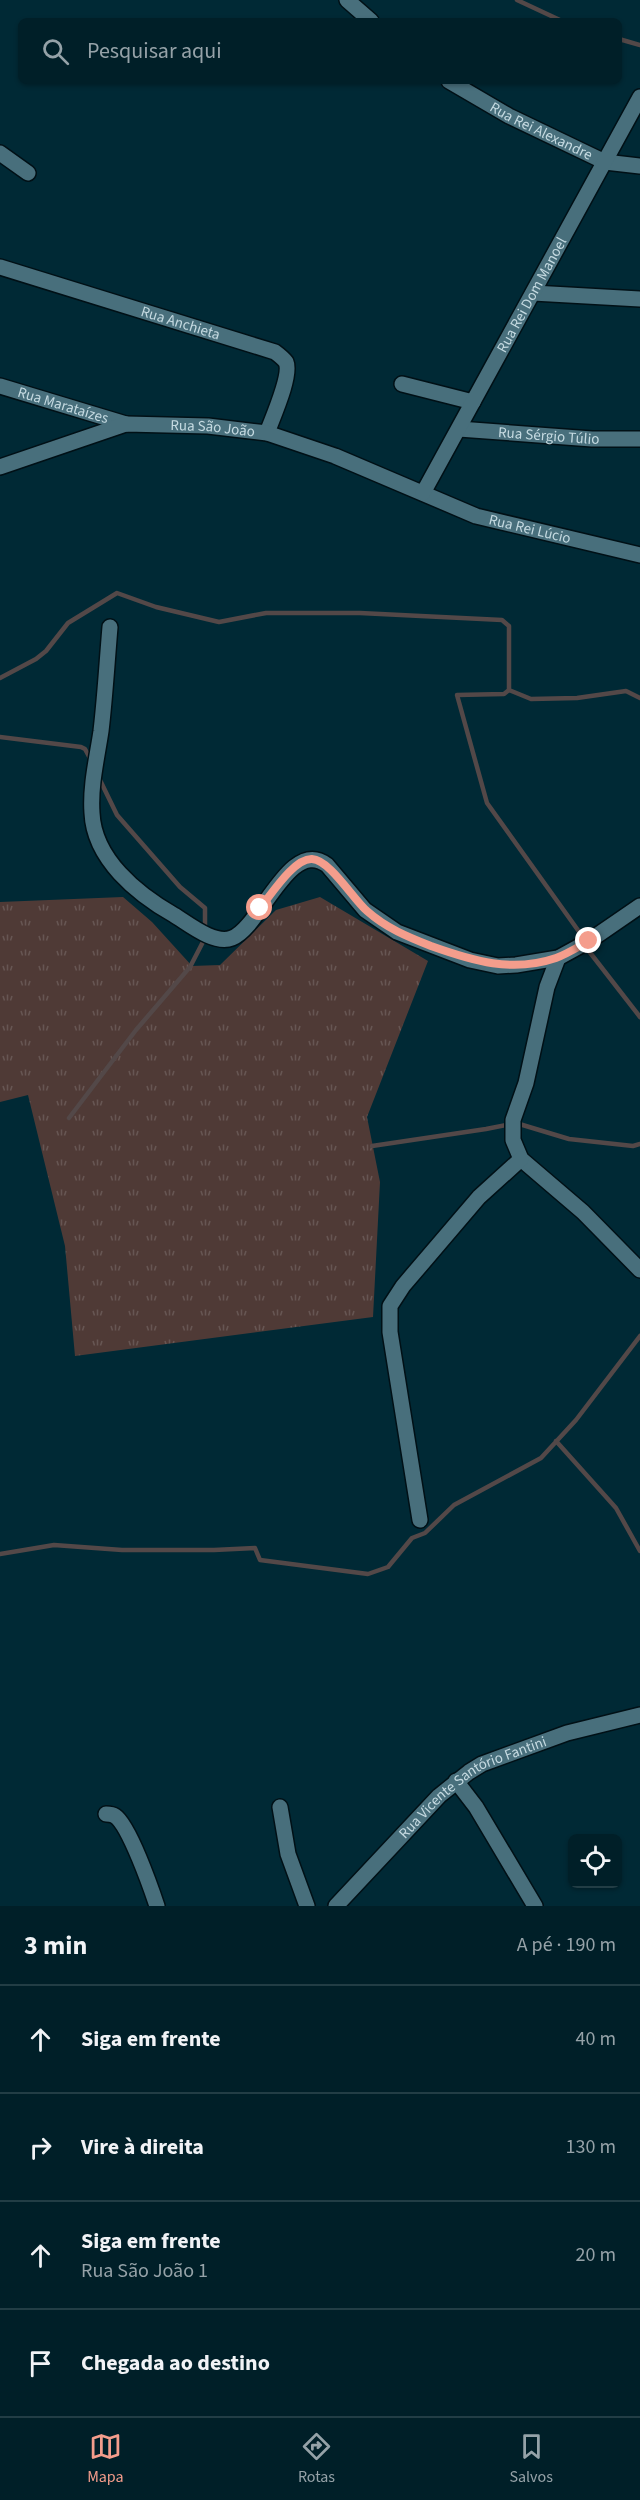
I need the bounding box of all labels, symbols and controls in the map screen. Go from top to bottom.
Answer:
search box [18,18,622,84]
icon: search [39,35,72,68]
text: Pesquisar aqui [87,35,222,67]
street label: Rua Rei Alexandre [486,97,596,166]
street label: Rua Rei Dom Manoel [492,233,572,357]
street label: Rua Anchieta [138,301,223,345]
street label: Rua Marataízes [15,382,111,429]
street label: Rua São João [170,415,256,442]
street label: Rua Sérgio Túlio [497,422,599,450]
street label: Rua Rei Lúcio [487,509,573,549]
route start [246,894,272,920]
route end [575,927,601,953]
street label: Rua Vicente Santório Fantini [394,1731,550,1844]
map controls [568,1834,622,1888]
button: locate [568,1834,622,1888]
text: 3 min [24,1927,87,1964]
text: A pé · 190 m [517,1931,616,1959]
icon: ahead [24,2023,57,2056]
text: Siga em frente [81,2023,221,2055]
text: 40 m [576,2025,616,2053]
icon: right [24,2131,57,2164]
text: Vire à direita [81,2131,204,2163]
text: 130 m [566,2133,616,2161]
text: Siga em frente [81,2225,221,2257]
icon: ahead [24,2239,57,2272]
text: 20 m [576,2241,616,2269]
text: Rua São João 1 [81,2257,208,2285]
icon: arrive [24,2347,57,2380]
text: Chegada ao destino [81,2347,270,2379]
tab: Mapa [87,2430,124,2488]
tab: Rotas [298,2430,335,2488]
tab: Salvos [509,2430,553,2488]

